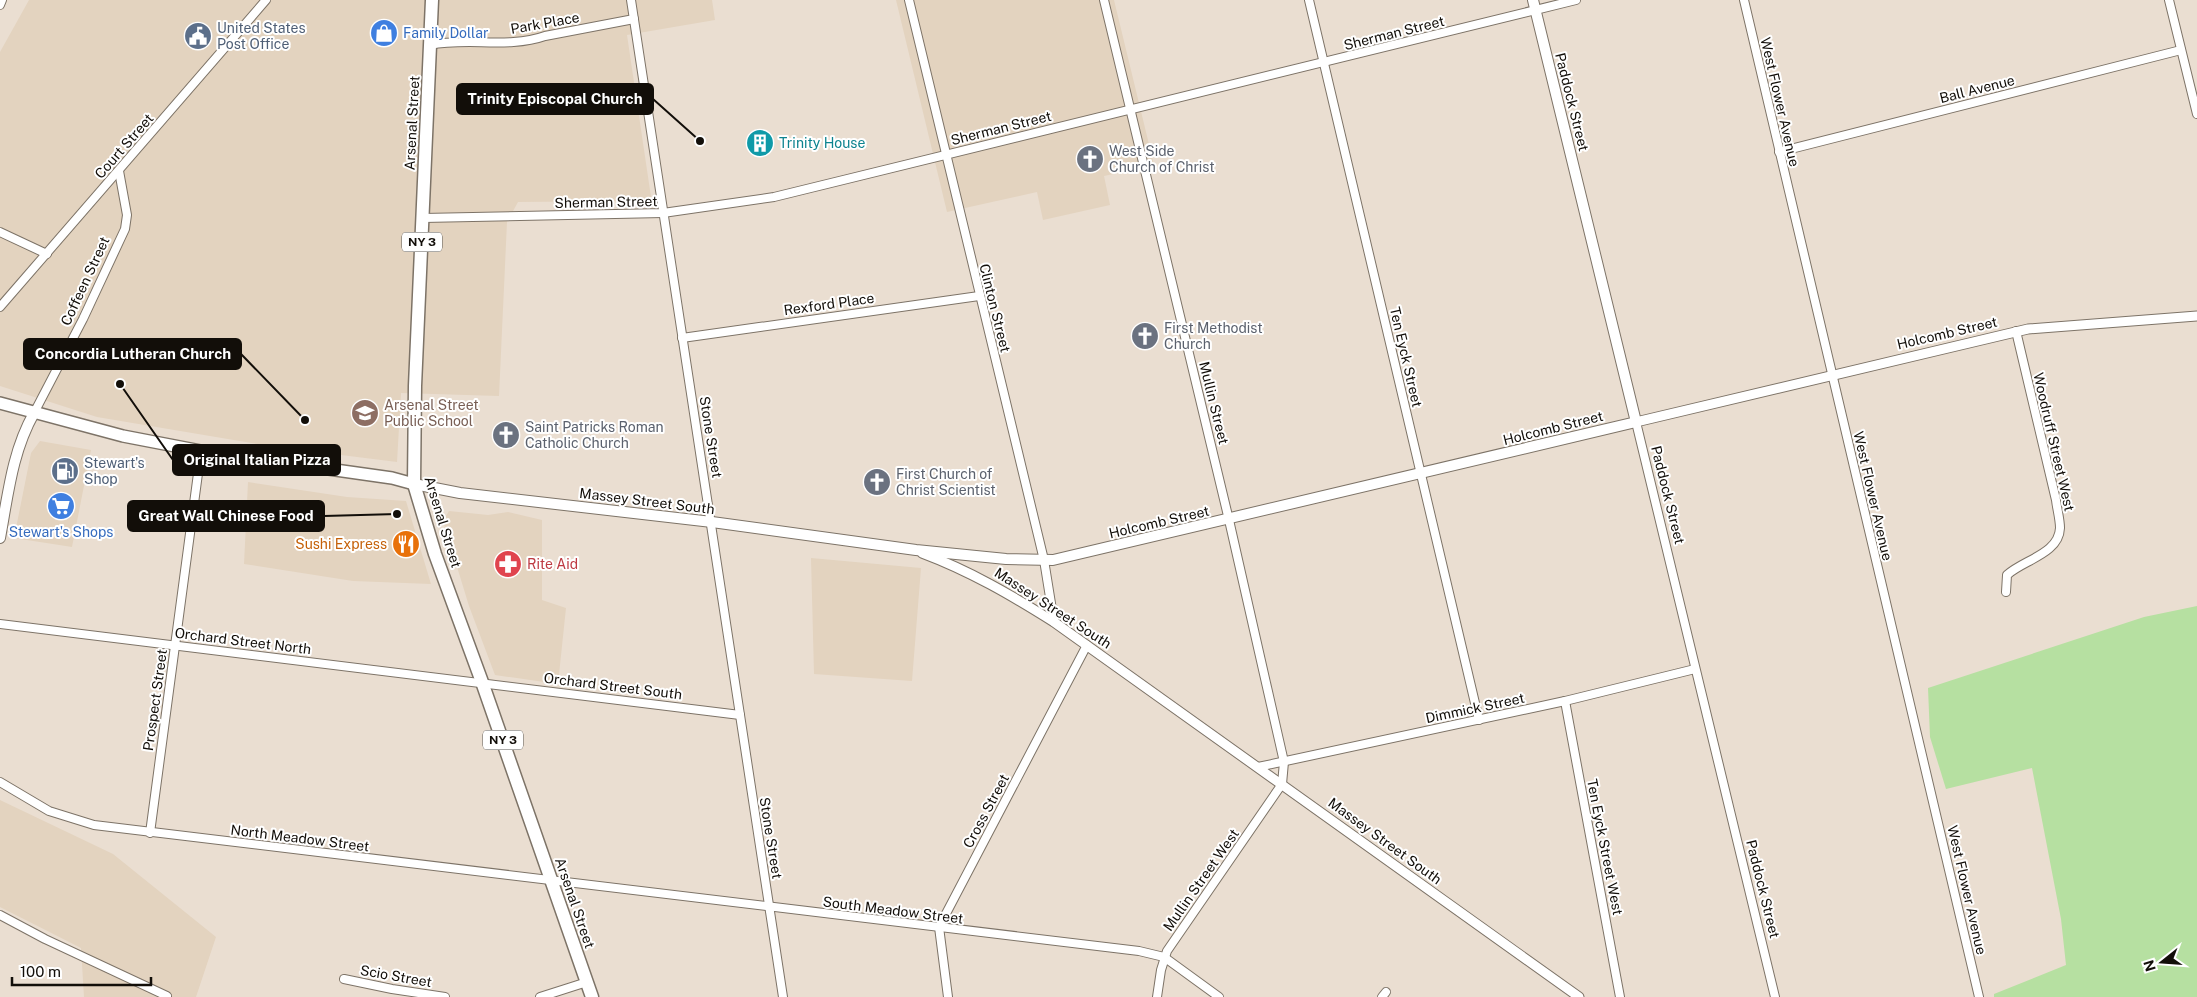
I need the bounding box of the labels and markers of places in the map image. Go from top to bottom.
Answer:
shop icon: Family Dollar [369,18,399,48]
place label: United States Post Office [217,20,305,52]
public building icon: United States Post Office [183,21,213,51]
place label: Family Dollar [403,25,488,41]
callout: Trinity Episcopal Church [457,84,653,114]
building icon: Trinity House [745,128,775,158]
place label: Trinity House [779,135,865,151]
place label: West Side Church of Christ [1109,143,1215,175]
church icon: West Side Church of Christ [1075,144,1105,174]
place label: First Methodist Church [1164,320,1263,352]
church icon: First Methodist Church [1130,321,1160,351]
callout: Concordia Lutheran Church [24,339,241,369]
place label: Arsenal Street Public School [384,397,479,429]
school or university icon: Arsenal Street Public School [350,398,380,428]
place label: Saint Patricks Roman Catholic Church [525,419,664,451]
church icon: Saint Patricks Roman Catholic Church [491,420,521,450]
callout: Original Italian Pizza [173,445,340,475]
place label: Stewart's Shop [84,455,145,487]
fuel station icon: Stewart's Shop [50,456,80,486]
place label: First Church of Christ Scientist [896,466,996,498]
church icon: First Church of Christ Scientist [862,467,892,497]
supermarket icon: Stewart's Shops [46,491,76,521]
callout: Great Wall Chinese Food [128,501,324,531]
place label: Stewart's Shops [9,524,113,540]
restaurant icon: Sushi Express [391,529,421,559]
place label: Sushi Express [295,536,387,552]
pharmacy icon: Rite Aid [493,549,523,579]
place label: Rite Aid [527,556,578,572]

